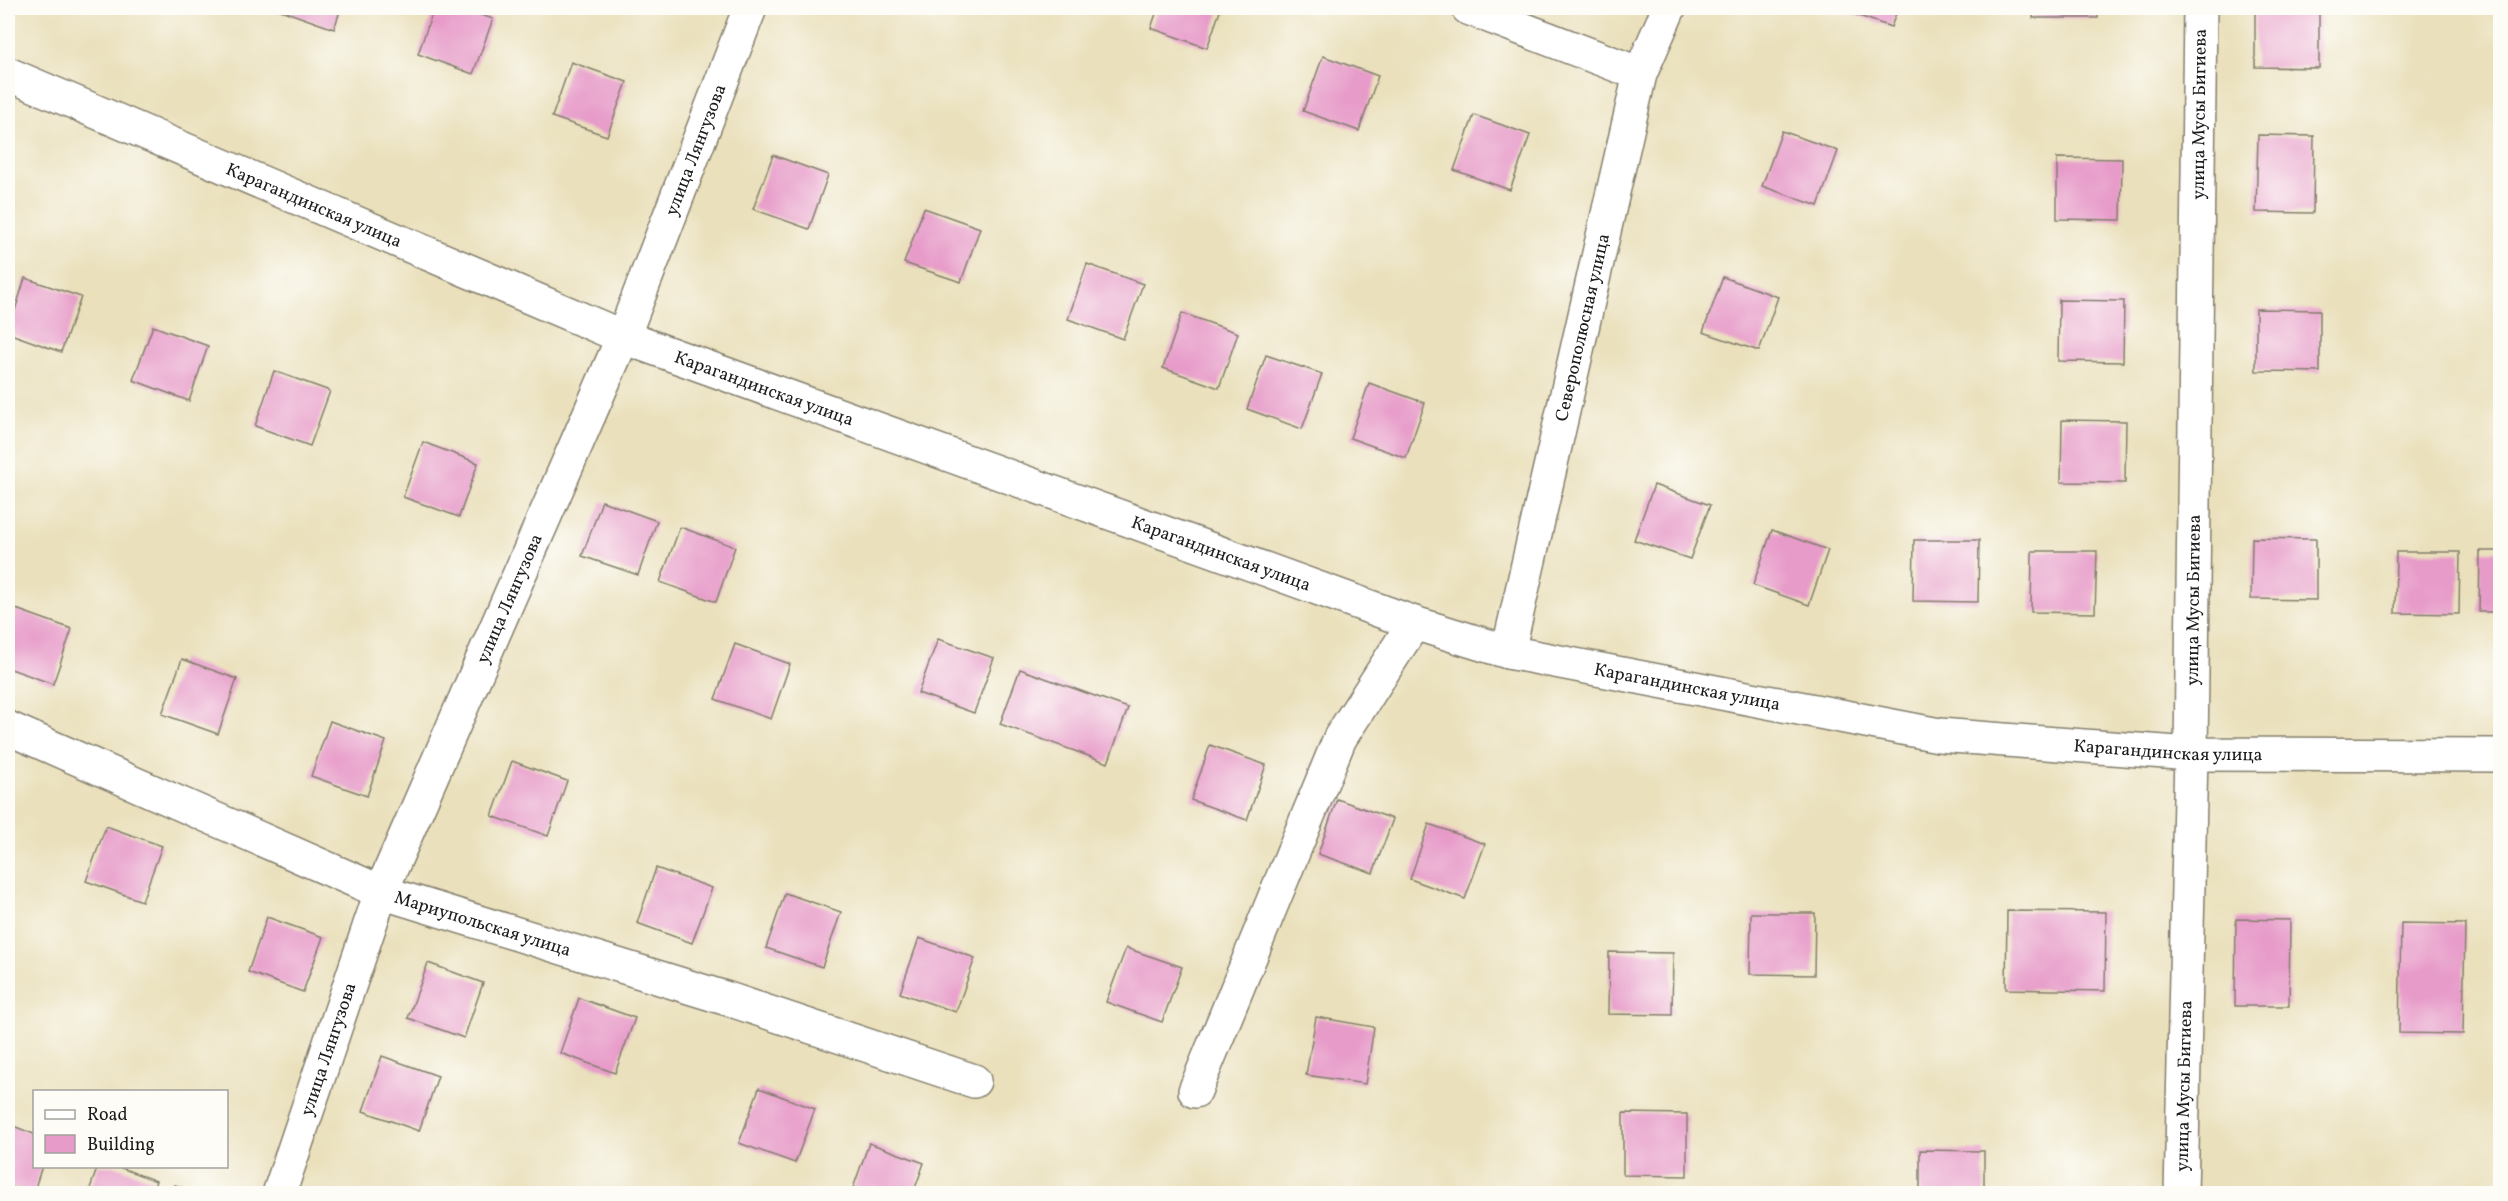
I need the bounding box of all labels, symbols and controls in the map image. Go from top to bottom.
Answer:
street label: улица Мусы Бигиева [2187,28,2214,200]
street label: улица Лянгузова [660,81,733,220]
street label: Карагандинская улица [222,158,405,255]
street label: Северополюсная улица [1550,231,1617,424]
street label: Карагандинская улица [670,346,857,433]
street label: Карагандинская улица [1128,511,1314,599]
street label: улица Мусы Бигиева [2181,514,2208,686]
street label: улица Лянгузова [471,530,550,668]
street label: Карагандинская улица [1592,658,1782,718]
street label: Карагандинская улица [2073,734,2263,768]
street label: Мариупольская улица [391,886,574,964]
street label: улица Лянгузова [295,979,364,1120]
street label: улица Мусы Бигиева [2171,1000,2199,1172]
legend [33,1090,228,1168]
text: Road [87,1103,128,1128]
text: Building [87,1133,155,1158]

